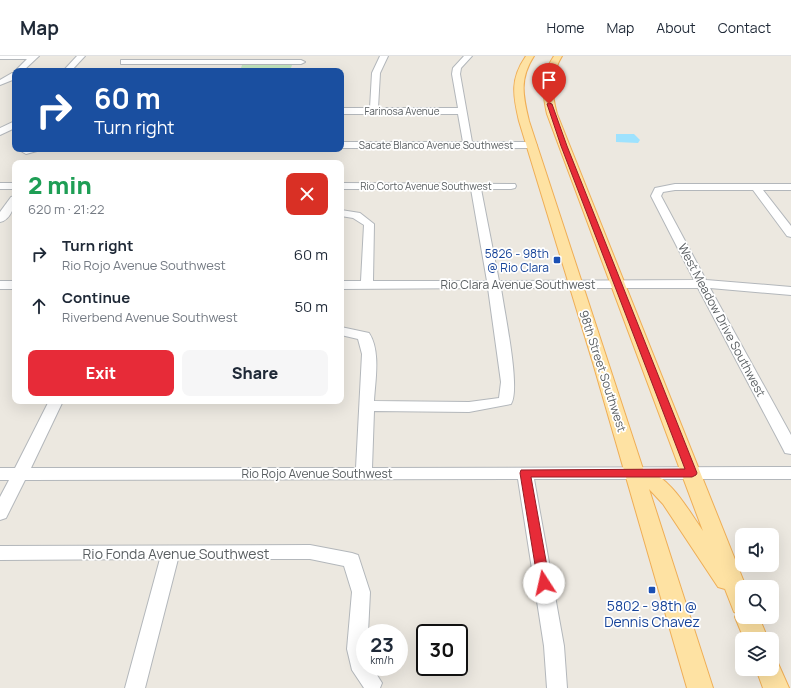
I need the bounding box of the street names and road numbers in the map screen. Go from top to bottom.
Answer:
street label: Farinosa Avenue [364,104,440,118]
street label: Sacate Blanco Avenue Southwest [359,138,513,152]
street label: Rio Corto Avenue Southwest [360,179,492,193]
street label: West Meadow Drive Southwest [674,240,770,400]
street label: Rio Clara Avenue Southwest [440,276,596,293]
street label: 98th Street Southwest [575,308,631,434]
street label: Rio Rojo Avenue Southwest [241,465,393,482]
street label: Rio Fonda Avenue Southwest [83,544,270,563]

